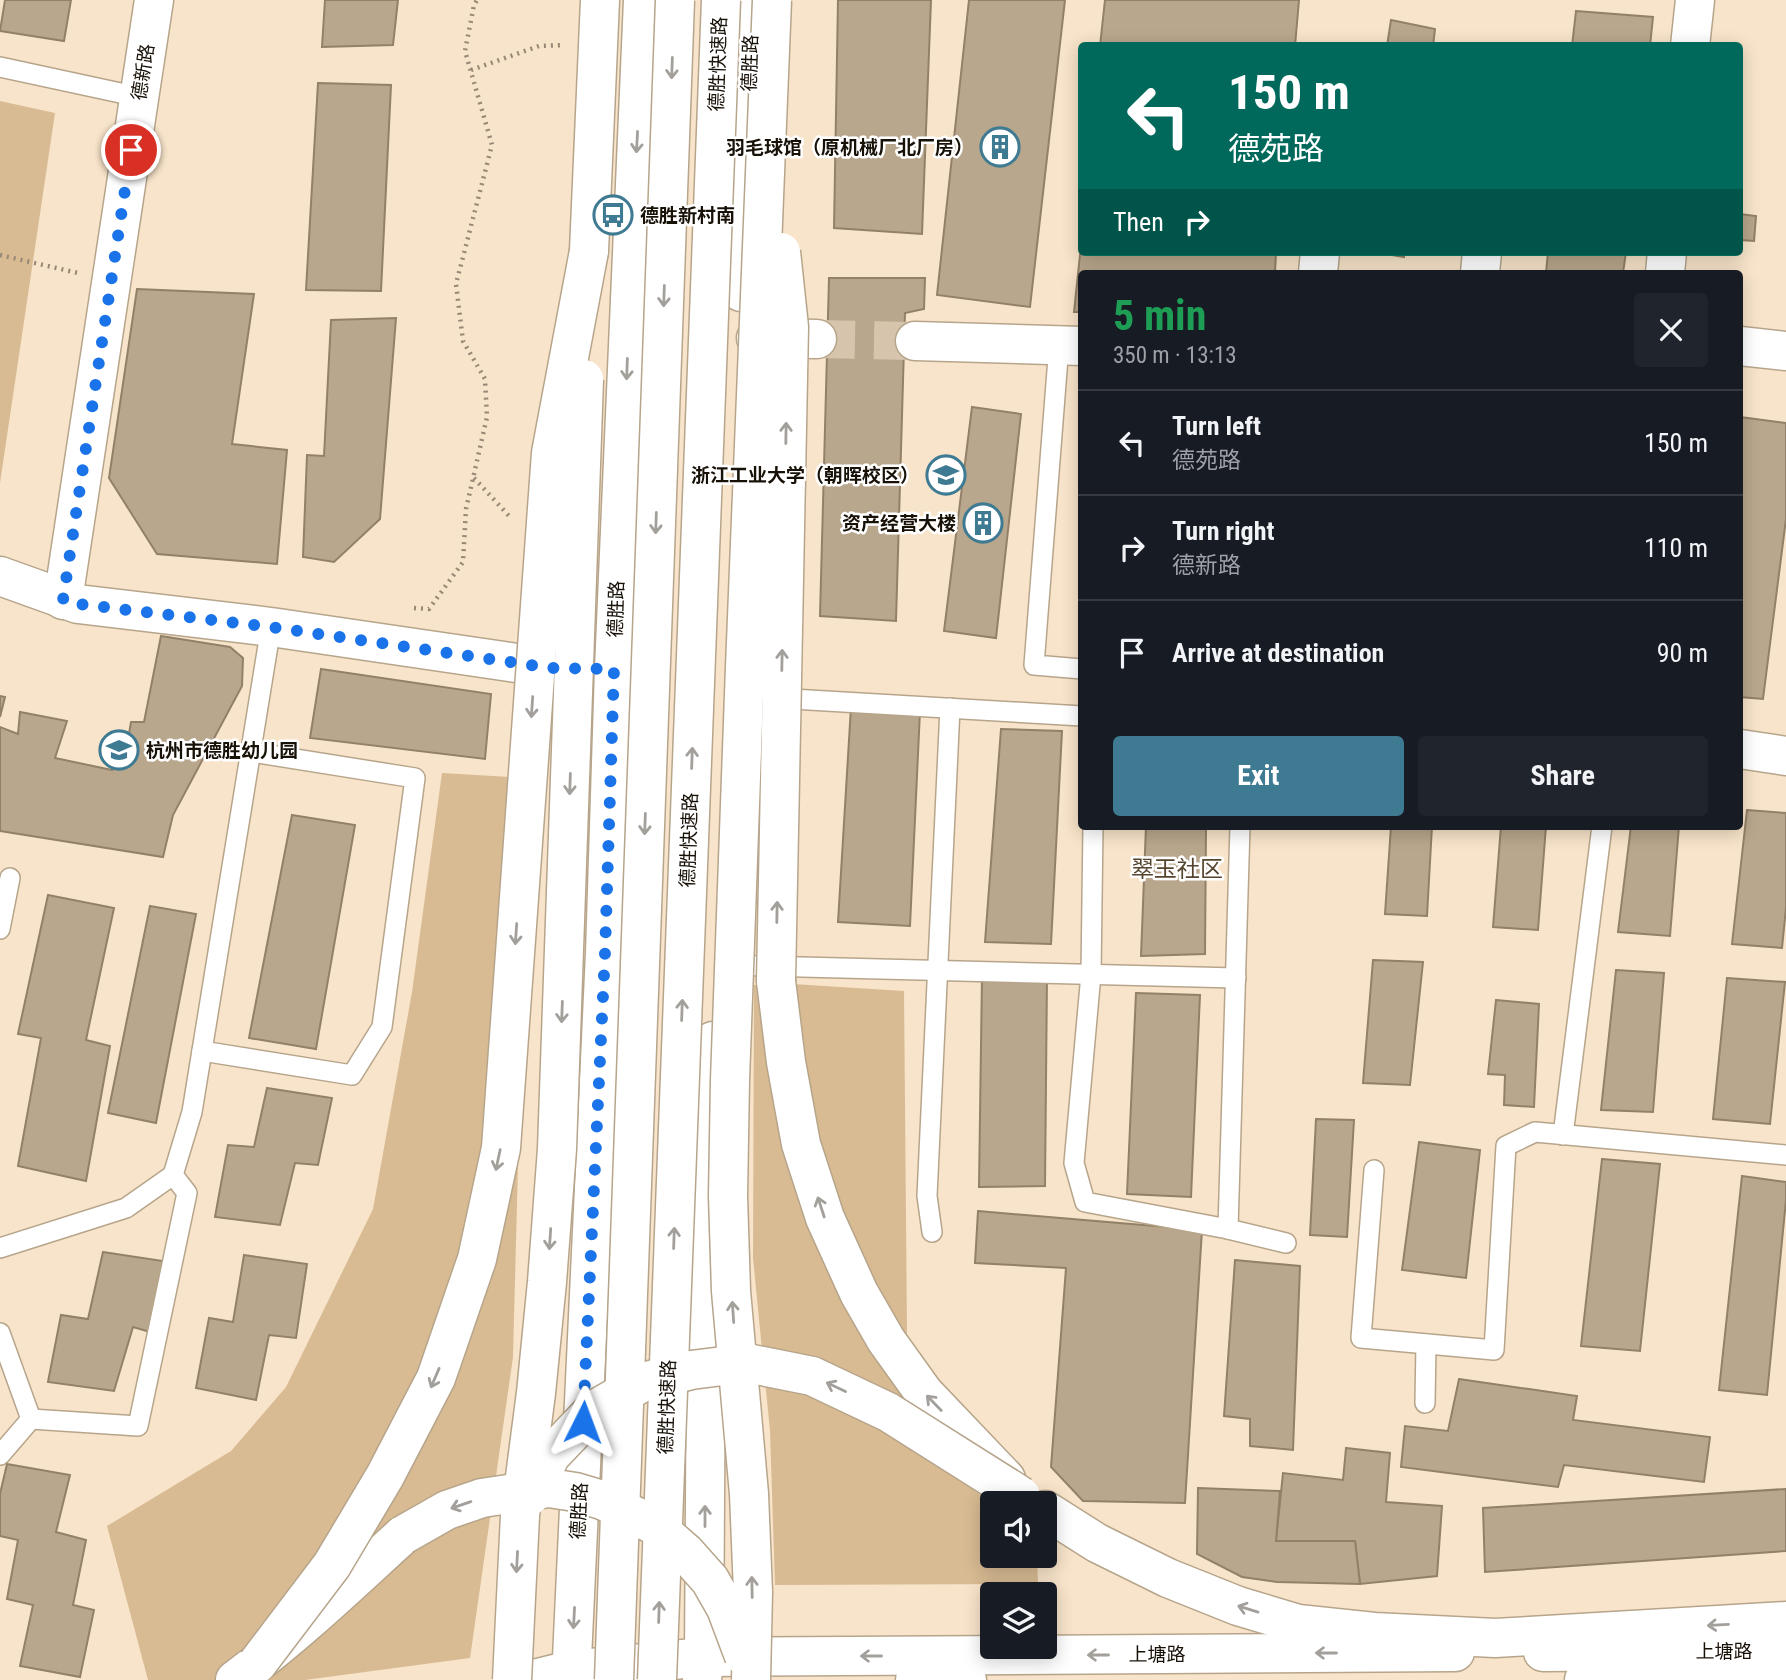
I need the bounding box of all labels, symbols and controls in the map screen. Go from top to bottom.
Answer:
street label: 德胜快速路 [705,16,731,112]
street label: 德胜路 [738,34,762,92]
street label: 德新路 [127,42,159,102]
one-way arrow [666,56,679,79]
text: 150 m [1228,64,1350,121]
icon: left [1113,70,1204,161]
pin [101,120,161,180]
building icon: 羽毛球馆（原机械厂北厂房） [979,126,1021,168]
one-way arrow [630,130,643,153]
text: 德苑路 [1228,130,1324,168]
icon: arrive [112,131,150,169]
place label: 羽毛球馆（原机械厂北厂房） [726,136,973,159]
bus stop icon: 德胜新村南 [592,194,634,236]
icon: right [1178,203,1216,241]
place label: 德胜新村南 [640,204,735,227]
text: Then [1113,207,1164,237]
one-way arrow [658,284,671,307]
text: 5 min [1113,291,1206,340]
button: close [1634,293,1708,367]
text: 350 m · 13:13 [1113,342,1237,369]
one-way arrow [620,357,633,380]
text: Turn left [1172,411,1261,441]
one-way arrow [780,422,793,445]
icon: left [1113,424,1151,462]
text: 150 m [1644,428,1708,458]
text: 德苑路 [1172,447,1241,474]
school or university icon: 浙江工业大学（朝晖校区） [925,454,967,496]
place label: 浙江工业大学（朝晖校区） [691,464,919,487]
building icon: 资产经营大楼 [962,502,1004,544]
one-way arrow [650,511,663,534]
place label: 资产经营大楼 [842,512,956,535]
text: Turn right [1172,516,1274,546]
icon: right [1113,529,1151,567]
text: 110 m [1644,533,1708,563]
text: 德新路 [1172,552,1241,579]
street label: 德胜路 [604,580,628,638]
icon: arrive [1113,634,1151,672]
text: Arrive at destination [1172,638,1384,668]
text: 90 m [1657,638,1708,668]
one-way arrow [775,649,789,672]
one-way arrow [526,695,539,718]
school or university icon: 杭州市德胜幼儿园 [98,729,140,771]
button: Exit [1113,736,1404,816]
button: Share [1418,736,1708,816]
place label: 杭州市德胜幼儿园 [146,739,298,762]
one-way arrow [685,747,698,770]
one-way arrow [563,772,576,795]
street label: 德胜快速路 [676,792,702,888]
one-way arrow [639,812,652,835]
district label: 翠玉社区 [1131,856,1223,883]
one-way arrow [770,901,784,924]
one-way arrow [509,922,522,945]
one-way arrow [676,999,689,1022]
one-way arrow [555,1000,568,1023]
one-way arrow [491,1148,505,1171]
one-way arrow [814,1196,827,1218]
one-way arrow [667,1226,680,1249]
one-way arrow [544,1227,557,1250]
one-way arrow [726,1301,739,1323]
street label: 德胜快速路 [654,1359,680,1455]
one-way arrow [428,1367,441,1389]
one-way arrow [826,1380,847,1394]
position arrow [546,1385,620,1459]
one-way arrow [925,1395,942,1412]
street label: 德胜路 [566,1482,592,1540]
map controls [980,1491,1057,1659]
button: sound [980,1491,1057,1568]
one-way arrow [451,1500,473,1512]
one-way arrow [698,1504,712,1527]
one-way arrow [511,1551,524,1574]
one-way arrow [746,1576,759,1599]
button: layers [980,1582,1057,1659]
one-way arrow [653,1601,666,1624]
one-way arrow [1238,1602,1260,1615]
one-way arrow [567,1607,580,1630]
one-way arrow [1707,1619,1730,1632]
street label: 上塘路 [1695,1640,1753,1663]
street label: 上塘路 [1128,1643,1186,1666]
one-way arrow [1315,1646,1338,1660]
one-way arrow [1087,1648,1110,1662]
one-way arrow [860,1649,883,1663]

